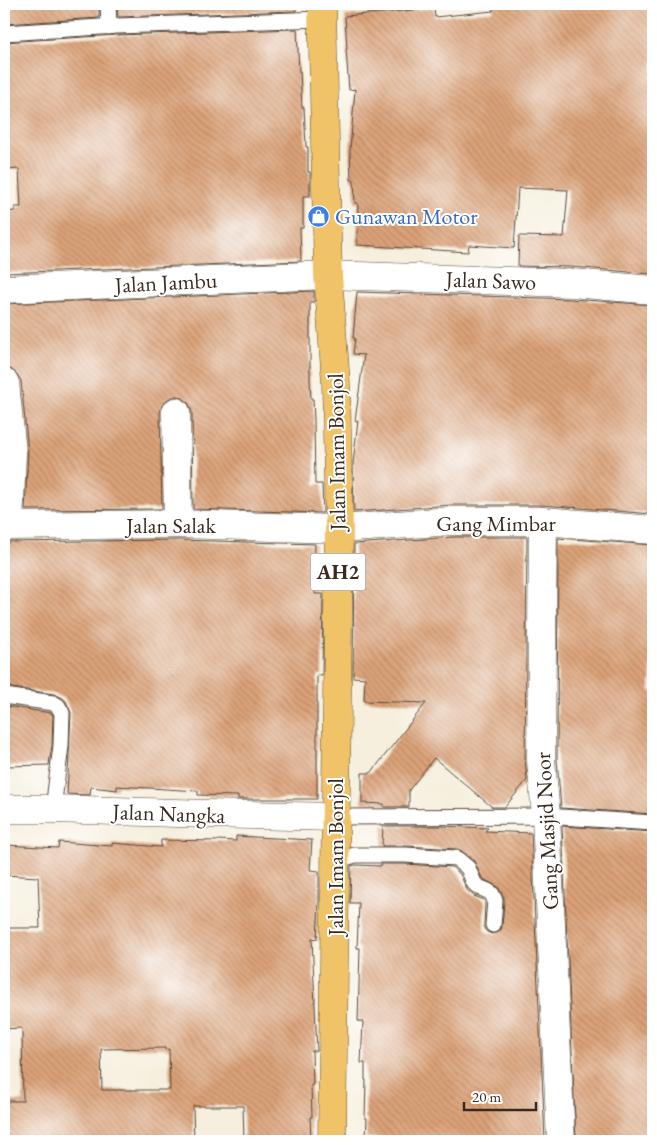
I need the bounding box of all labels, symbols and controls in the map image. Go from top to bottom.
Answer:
place label: Gunawan Motor [335,202,478,231]
shop icon: Gunawan Motor [307,204,331,228]
street label: Jalan Sawo [443,264,537,297]
street label: Jalan Jambu [112,265,218,300]
street label: Jalan Imam Bonjol [321,373,352,533]
street label: Gang Mimbar [436,509,557,538]
street label: Jalan Salak [124,511,217,540]
road number: AH2 [310,554,366,590]
street label: Gang Masjid Noor [528,751,565,911]
street label: Jalan Imam Bonjol [321,778,350,938]
street label: Jalan Nangka [110,797,226,830]
scale bar [464,1080,537,1112]
text: 20 m [472,1087,501,1106]

